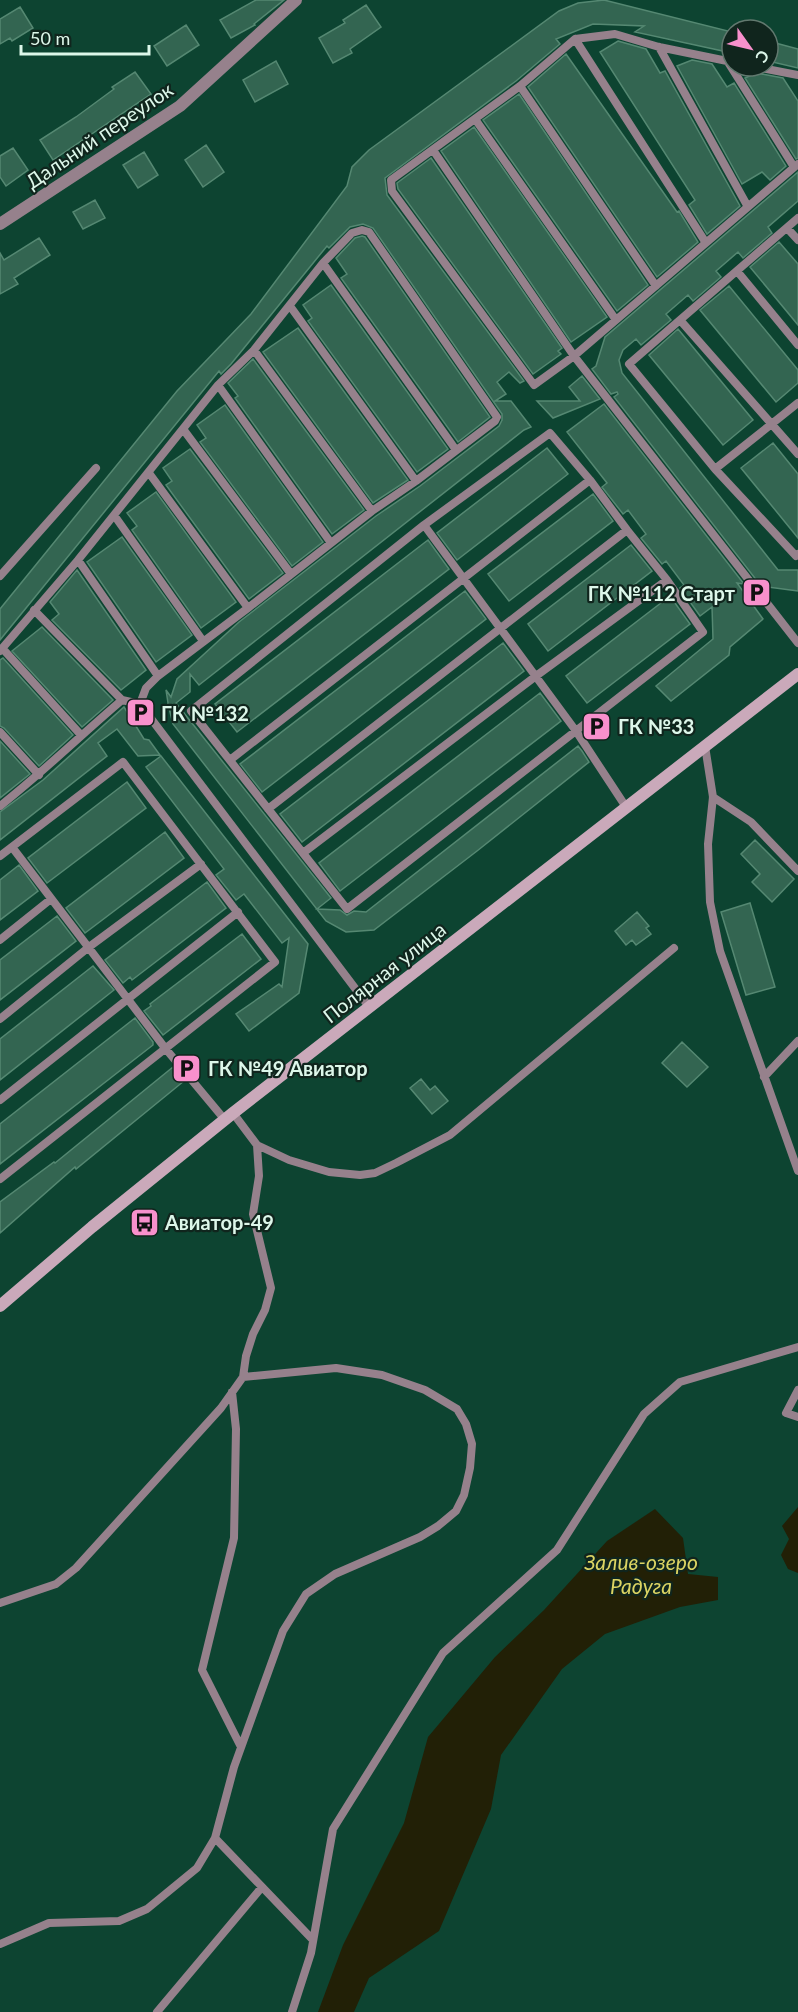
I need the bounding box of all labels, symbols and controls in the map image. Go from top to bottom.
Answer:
scale bar [21,18,148,56]
north arrow [720,18,780,78]
text: 50 m [30,27,70,49]
text: С [752,47,774,67]
street label: Дальний переулок [21,77,178,193]
parking icon: ГК №112 Старт [740,577,772,609]
place label: ГК №112 Старт [588,581,736,605]
parking icon: ГК №132 [124,697,156,729]
place label: ГК №132 [161,701,249,725]
parking icon: ГК №33 [581,710,613,742]
place label: ГК №33 [618,714,694,738]
street label: Полярная улица [318,917,450,1027]
parking icon: ГК №49 Авиатор [171,1052,203,1084]
place label: ГК №49 Авиатор [208,1056,368,1080]
bus stop icon: Авиатор-49 [128,1206,160,1238]
place label: Авиатор-49 [164,1210,274,1234]
water label: Залив-озеро Радуга [583,1549,698,1598]

